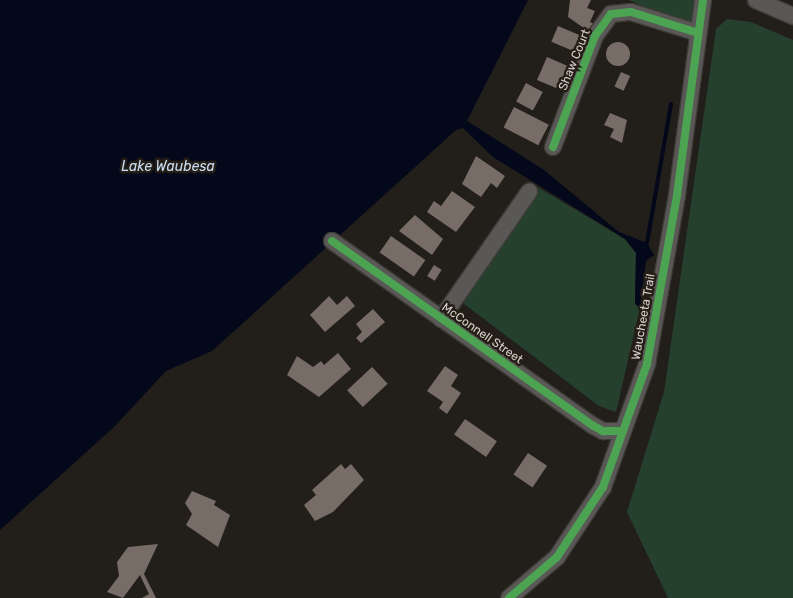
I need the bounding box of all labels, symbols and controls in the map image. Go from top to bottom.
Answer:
street label: Shaw Court [556,27,594,93]
water label: Lake Waubesa [121,159,215,175]
street label: Waucheeta Trail [629,273,659,361]
street label: McConnell Street [439,301,525,367]

